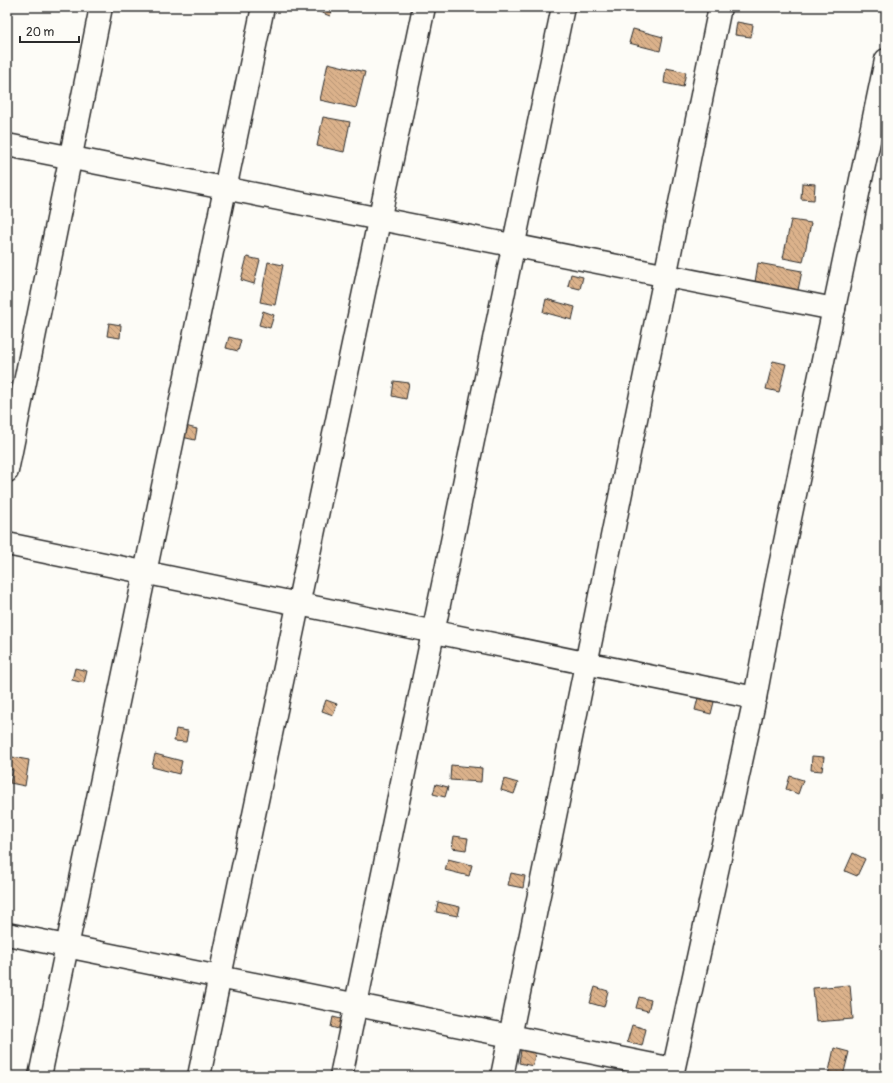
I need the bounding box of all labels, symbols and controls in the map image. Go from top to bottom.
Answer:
scale bar [20,18,79,44]
text: 20 m [26,25,55,40]

